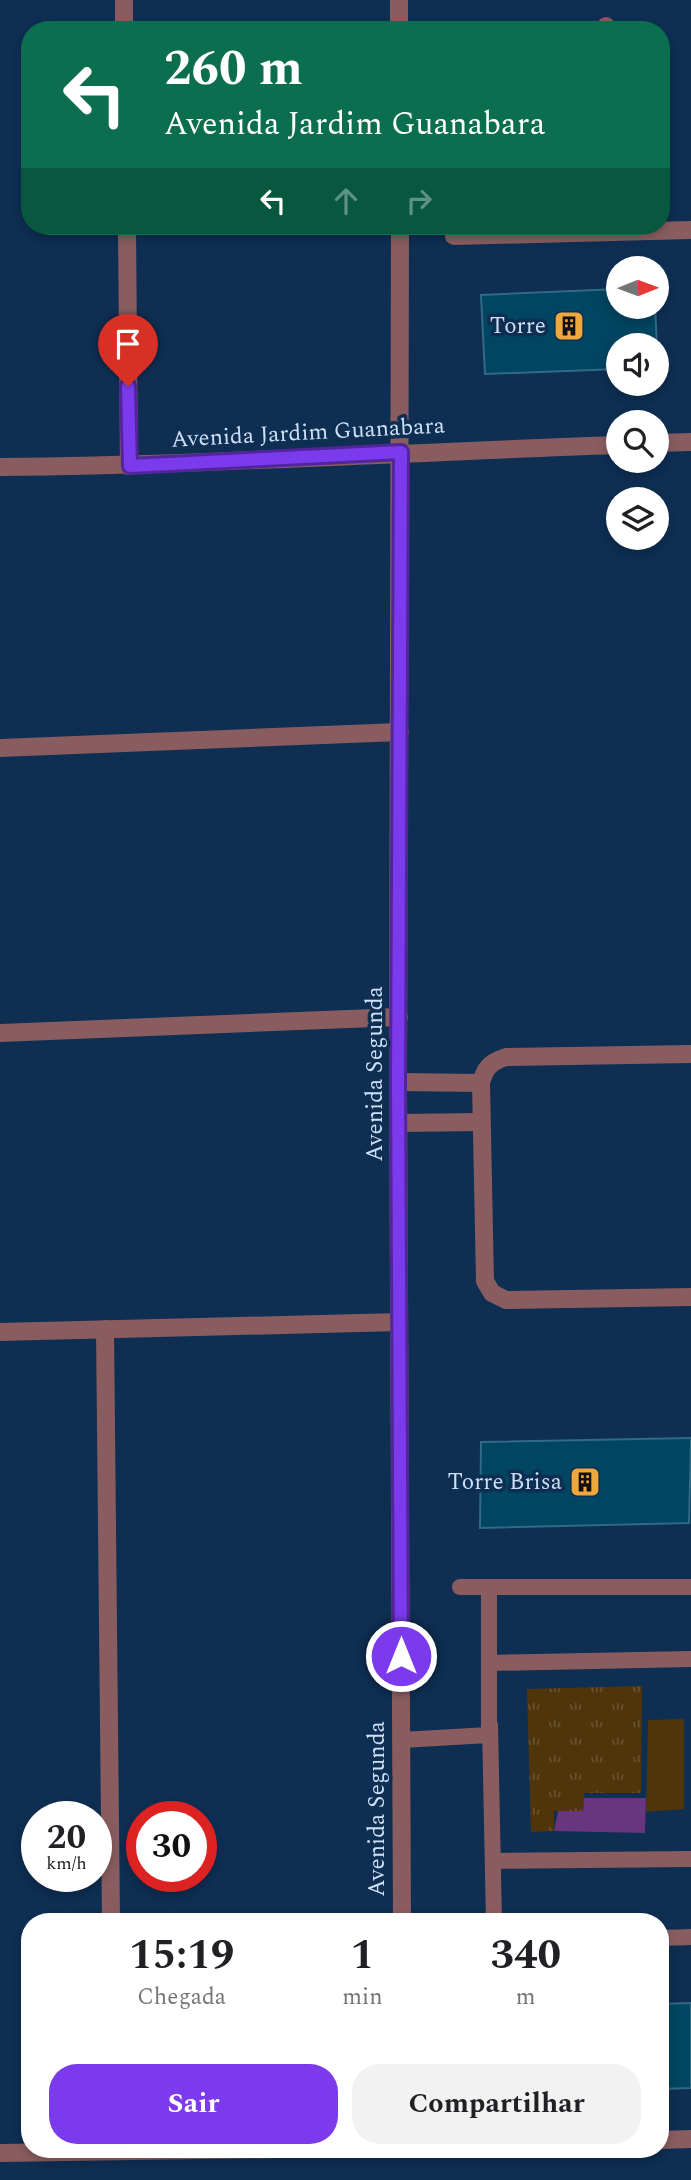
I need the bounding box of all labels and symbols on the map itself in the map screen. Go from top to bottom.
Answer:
north arrow [606,256,668,318]
place label: Torre [490,309,546,344]
building icon: Torre [552,309,586,343]
pin [98,314,158,386]
street label: Avenida Jardim Guanabara [170,408,446,458]
street label: Avenida Segunda [358,986,393,1162]
place label: Torre Brisa [447,1465,562,1500]
building icon: Torre Brisa [568,1465,602,1499]
position arrow [364,1619,438,1693]
street label: Avenida Segunda [360,1721,395,1897]
speed limit sign: 30 [126,1801,217,1892]

